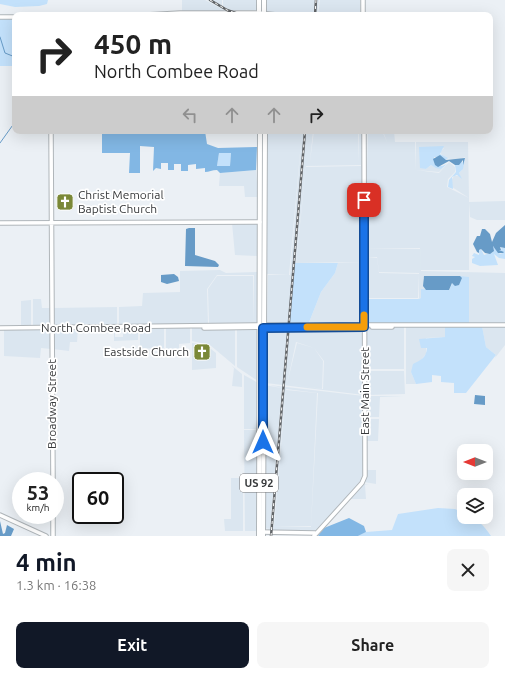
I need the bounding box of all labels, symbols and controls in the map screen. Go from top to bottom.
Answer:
icon: right [28,28,80,80]
text: 450 m [94,28,172,59]
text: North Combee Road [94,61,259,81]
icon: left [179,104,201,126]
icon: ahead [221,104,243,126]
icon: ahead [263,104,285,126]
icon: right [305,104,327,126]
pin [347,183,381,217]
place label: Christ Memorial Baptist Church [78,188,164,215]
icon: arrive [353,189,375,211]
church icon: Christ Memorial Baptist Church [55,192,75,212]
street label: North Combee Road [41,321,151,334]
church icon: Eastside Church [192,342,212,362]
place label: Eastside Church [104,345,189,358]
street label: East Main Street [358,347,371,435]
street label: Broadway Street [45,359,58,449]
position arrow [242,421,284,463]
north arrow [457,444,493,480]
map controls [457,444,493,524]
speed limit sign: 60 [72,472,124,524]
road number: US 92 [240,474,278,492]
text: 53 [27,481,49,504]
button: layers [457,488,493,524]
text: km/h [26,502,50,513]
text: 4 min [16,549,77,576]
button: close [447,549,489,591]
text: 1.3 km · 16:38 [16,578,96,592]
button: Exit [16,622,249,668]
button: Share [257,622,489,668]

